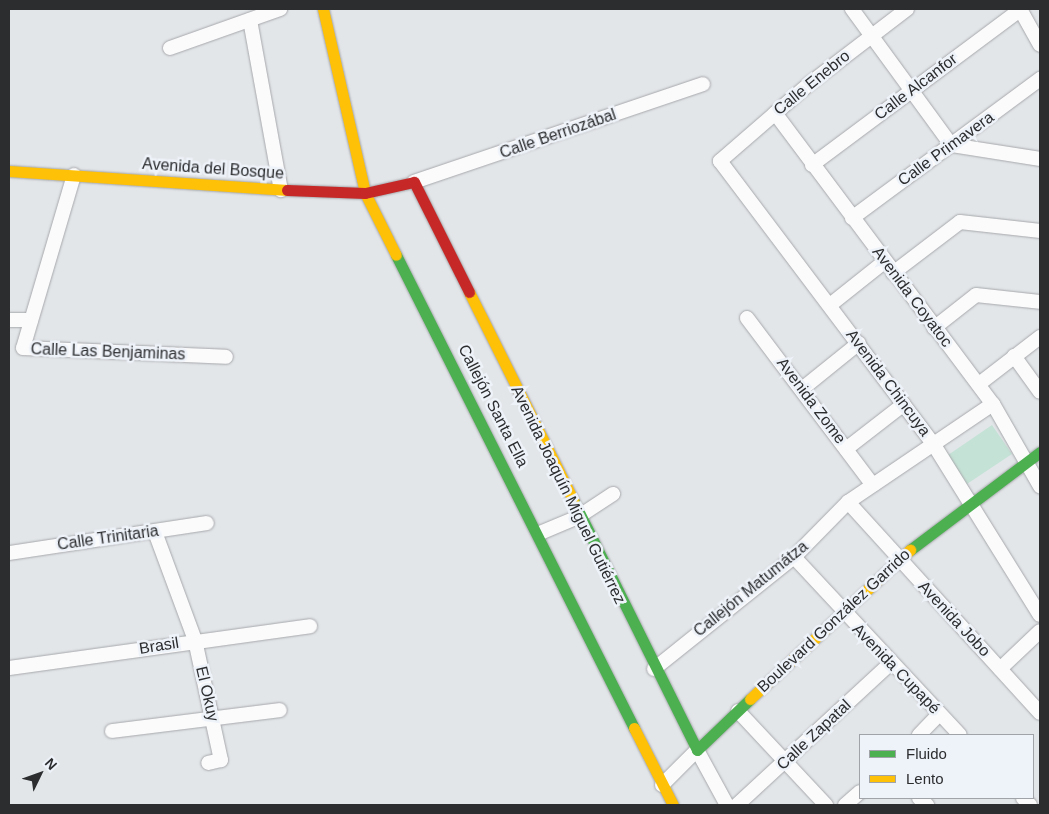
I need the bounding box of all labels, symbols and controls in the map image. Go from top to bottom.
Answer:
street label: Calle Enebro [770,46,854,120]
street label: Calle Alcanfor [870,49,962,125]
street label: Calle Berriozábal [497,105,619,163]
street label: Calle Primavera [894,108,998,190]
street label: Avenida del Bosque [141,154,285,184]
street label: Avenida Coyatoc [868,243,956,351]
street label: Avenida Chincuya [842,326,934,440]
street label: Calle Las Benjaminas [30,340,186,364]
street label: Callejón Santa Ella [454,341,532,471]
street label: Avenida Zome [772,354,850,448]
street label: Avenida Joaquín Miguel Gutiérrez [507,383,629,607]
street label: Calle Trinitaria [56,521,160,555]
street label: Callejón Matumátza [690,537,812,641]
street label: Boulevard González Garrido [754,545,914,697]
street label: Avenida Jobo [914,577,994,661]
street label: Avenida Cupapé [848,620,944,718]
street label: Brasil [138,633,180,659]
street label: El Okuy [191,665,223,723]
street label: Calle Zapatal [773,696,855,774]
legend [859,734,1034,799]
text: Fluido [906,745,947,762]
north arrow [15,749,65,799]
text: N [42,755,60,773]
text: Lento [906,770,944,787]

